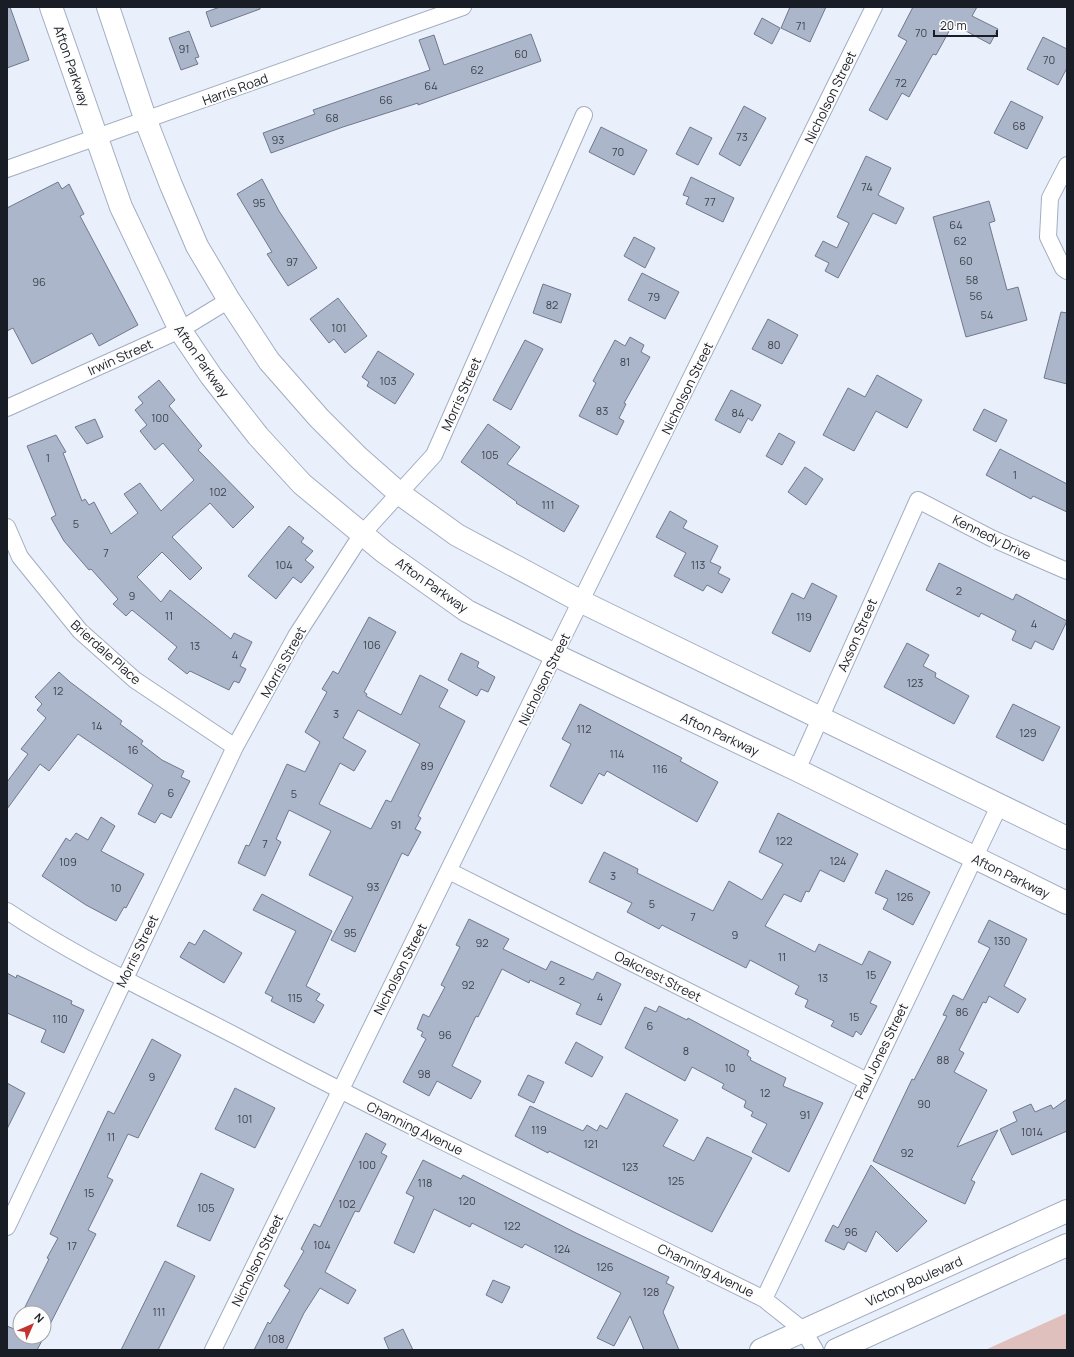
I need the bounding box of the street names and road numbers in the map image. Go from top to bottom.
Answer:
street label: Afton Parkway [50,23,94,109]
street label: Nicholson Street [800,48,860,146]
street label: Harris Road [200,69,270,109]
street label: Afton Parkway [170,321,234,401]
street label: Irwin Street [85,335,155,379]
street label: Nicholson Street [657,339,717,437]
street label: Morris Street [437,354,485,434]
street label: Kennedy Drive [950,510,1035,564]
street label: Afton Parkway [392,553,472,617]
street label: Axson Street [833,596,881,674]
street label: Brierdale Place [67,616,145,689]
street label: Morris Street [256,623,310,701]
street label: Nicholson Street [514,630,574,728]
street label: Afton Parkway [678,708,762,760]
street label: Afton Parkway [969,849,1053,903]
street label: Morris Street [112,912,162,990]
street label: Nicholson Street [369,920,431,1018]
street label: Oakcrest Street [612,946,704,1006]
street label: Paul Jones Street [850,1000,912,1102]
street label: Channing Avenue [364,1097,467,1159]
street label: Nicholson Street [227,1211,287,1309]
street label: Channing Avenue [655,1239,758,1301]
street label: Victory Boulevard [863,1252,965,1310]

